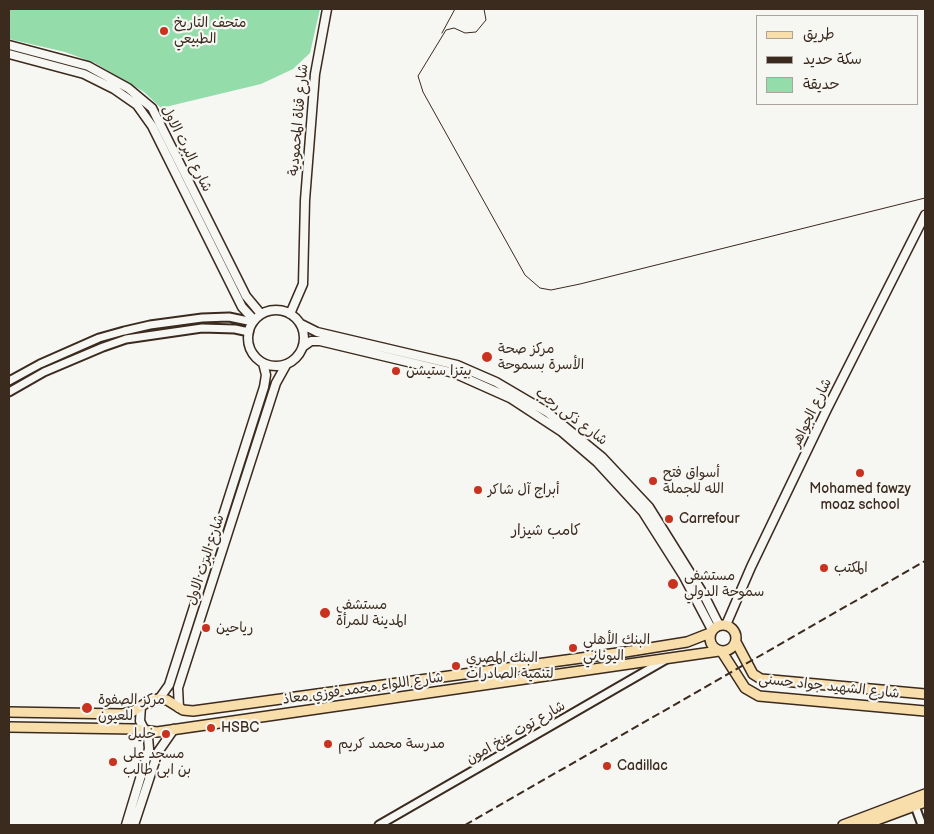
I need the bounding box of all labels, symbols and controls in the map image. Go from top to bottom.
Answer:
place label: متحف التاريخ الطبيعي [174,15,246,48]
legend [756,15,919,105]
marker: متحف التاريخ الطبيعي [158,25,170,37]
text: طريق [803,25,835,44]
text: سكة حديد [803,50,862,69]
street label: شارع قناة المحمودية [286,63,312,177]
text: حديقة [803,75,840,94]
street label: شارع البرت الاول [157,103,215,195]
place label: مركز صحة الأسرة بسموحة [498,341,584,374]
marker: مركز صحة الأسرة بسموحة [480,350,494,364]
place label: بيتزا ستيشن [406,363,472,379]
marker: بيتزا ستيشن [390,365,402,377]
street label: شارع الجواهر [788,376,836,450]
street label: شارع ذكى رجب [532,385,610,449]
place label: أسواق فتح الله للجملة [663,465,724,498]
marker: Mohamed fawzy moaz school [854,467,866,479]
marker: أسواق فتح الله للجملة [647,475,659,487]
place label: Mohamed fawzy moaz school [809,481,911,514]
place label: أبراج آل شاكر [488,482,560,498]
marker: أبراج آل شاكر [472,484,484,496]
place label: Carrefour [679,511,739,527]
street label: شارع البرت الاول [183,512,229,608]
marker: Carrefour [663,513,675,525]
district label: كامب شيزار [511,522,581,540]
place label: المكتب [834,560,868,576]
marker: المكتب [818,562,830,574]
place label: مستشفى سموحة الدولي [684,568,764,600]
marker: مستشفى سموحة الدولي [666,577,680,591]
place label: مستشفى المدينة للمرأة [336,597,407,630]
marker: مستشفى المدينة للمرأة [318,606,332,620]
place label: رياحين [216,620,253,636]
marker: رياحين [200,622,212,634]
place label: البنك الأهلي اليوناني [583,632,650,664]
marker: البنك الأهلي اليوناني [567,642,579,654]
place label: البنك المصري لتنمية الصادرات [466,650,554,682]
marker: البنك المصري لتنمية الصادرات [450,660,462,672]
street label: شارع اللواء محمد فوزي معاذ [281,669,445,709]
street label: شارع الشهيد جواد حسنى [758,671,900,703]
place label: مركز الصفوة للعيون [98,692,165,724]
street label: شارع توت عنخ امون [463,698,569,768]
marker: مركز الصفوة للعيون [80,701,94,715]
place label: HSBC [221,720,259,736]
marker: HSBC [205,722,217,734]
place label: خليل [128,726,156,742]
marker: خليل [160,728,172,740]
place label: مدرسة محمد كريم [338,736,445,752]
marker: مدرسة محمد كريم [322,738,334,750]
place label: مسجد على بن ابى طالب [123,746,191,779]
marker: مسجد على بن ابى طالب [107,756,119,768]
place label: Cadillac [617,758,668,774]
marker: Cadillac [601,760,613,772]

